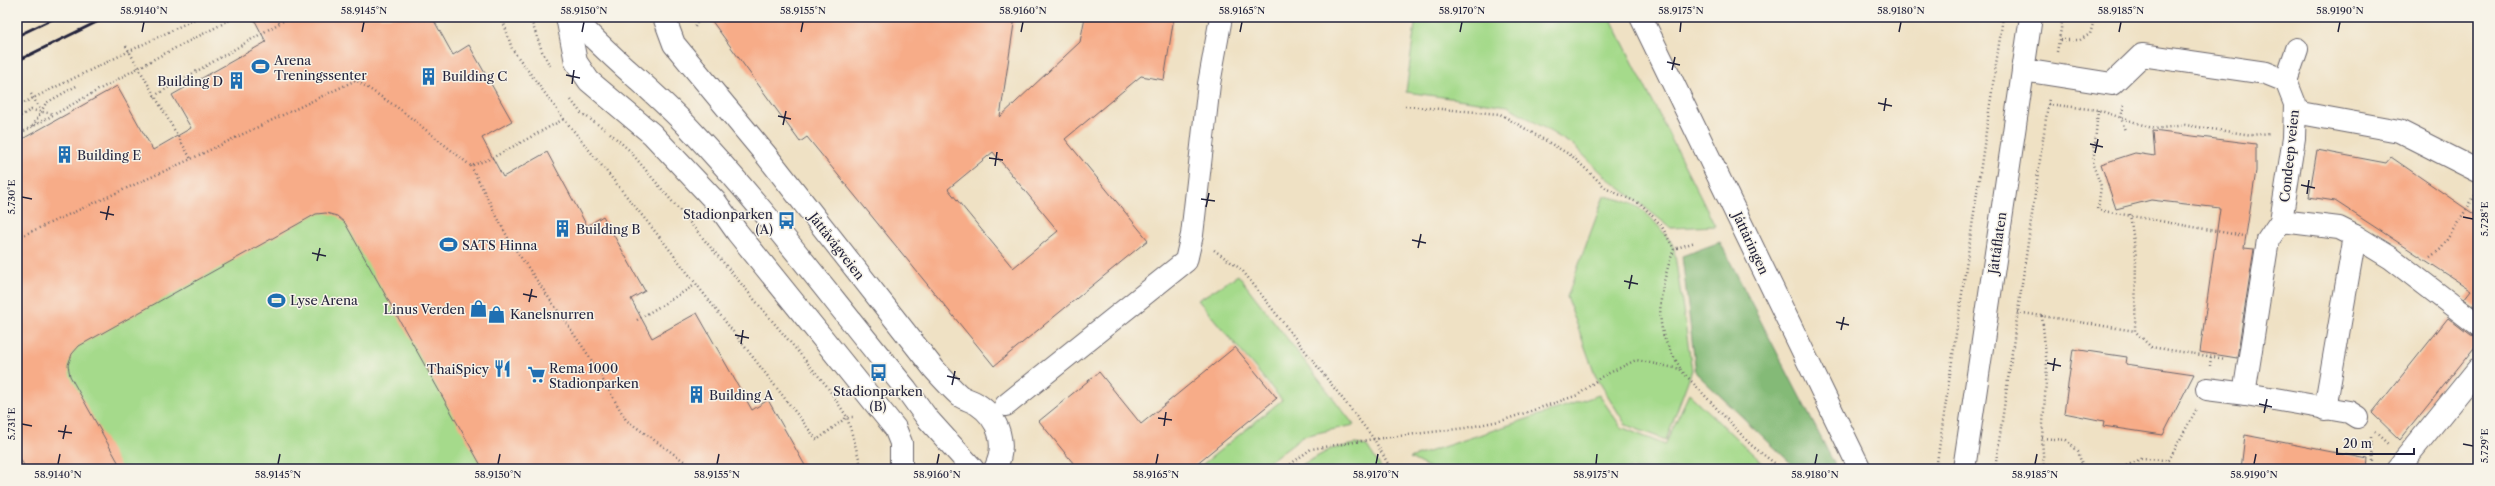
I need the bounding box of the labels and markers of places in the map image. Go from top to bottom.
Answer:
place label: Arena Treningssenter [273,52,367,83]
sports icon: Arena Treningssenter [251,57,271,77]
building icon: Building C [419,66,439,86]
place label: Building C [442,68,507,84]
building icon: Building D [226,71,246,91]
place label: Building D [157,73,223,89]
building icon: Building E [54,145,74,165]
place label: Building E [77,147,141,163]
place label: Stadionparken (A) [683,206,773,237]
bus stop icon: Stadionparken (A) [776,211,796,231]
building icon: Building B [553,219,573,239]
place label: Building B [576,221,640,237]
sports icon: SATS Hinna [439,235,459,255]
place label: SATS Hinna [462,237,538,253]
sports icon: Lyse Arena [267,290,287,310]
place label: Lyse Arena [290,292,358,308]
shop icon: Linus Verden [468,299,488,319]
place label: Linus Verden [384,301,465,317]
shop icon: Kanelsnurren [487,304,507,324]
place label: Kanelsnurren [510,306,594,322]
restaurant icon: ThaiSpicy [492,359,512,379]
place label: Rema 1000 Stadionparken [549,360,639,391]
place label: ThaiSpicy [427,361,490,377]
bus stop icon: Stadionparken (B) [868,362,888,382]
supermarket icon: Rema 1000 Stadionparken [526,365,546,385]
place label: Stadionparken (B) [833,383,923,414]
building icon: Building A [686,385,706,405]
place label: Building A [709,387,774,403]

